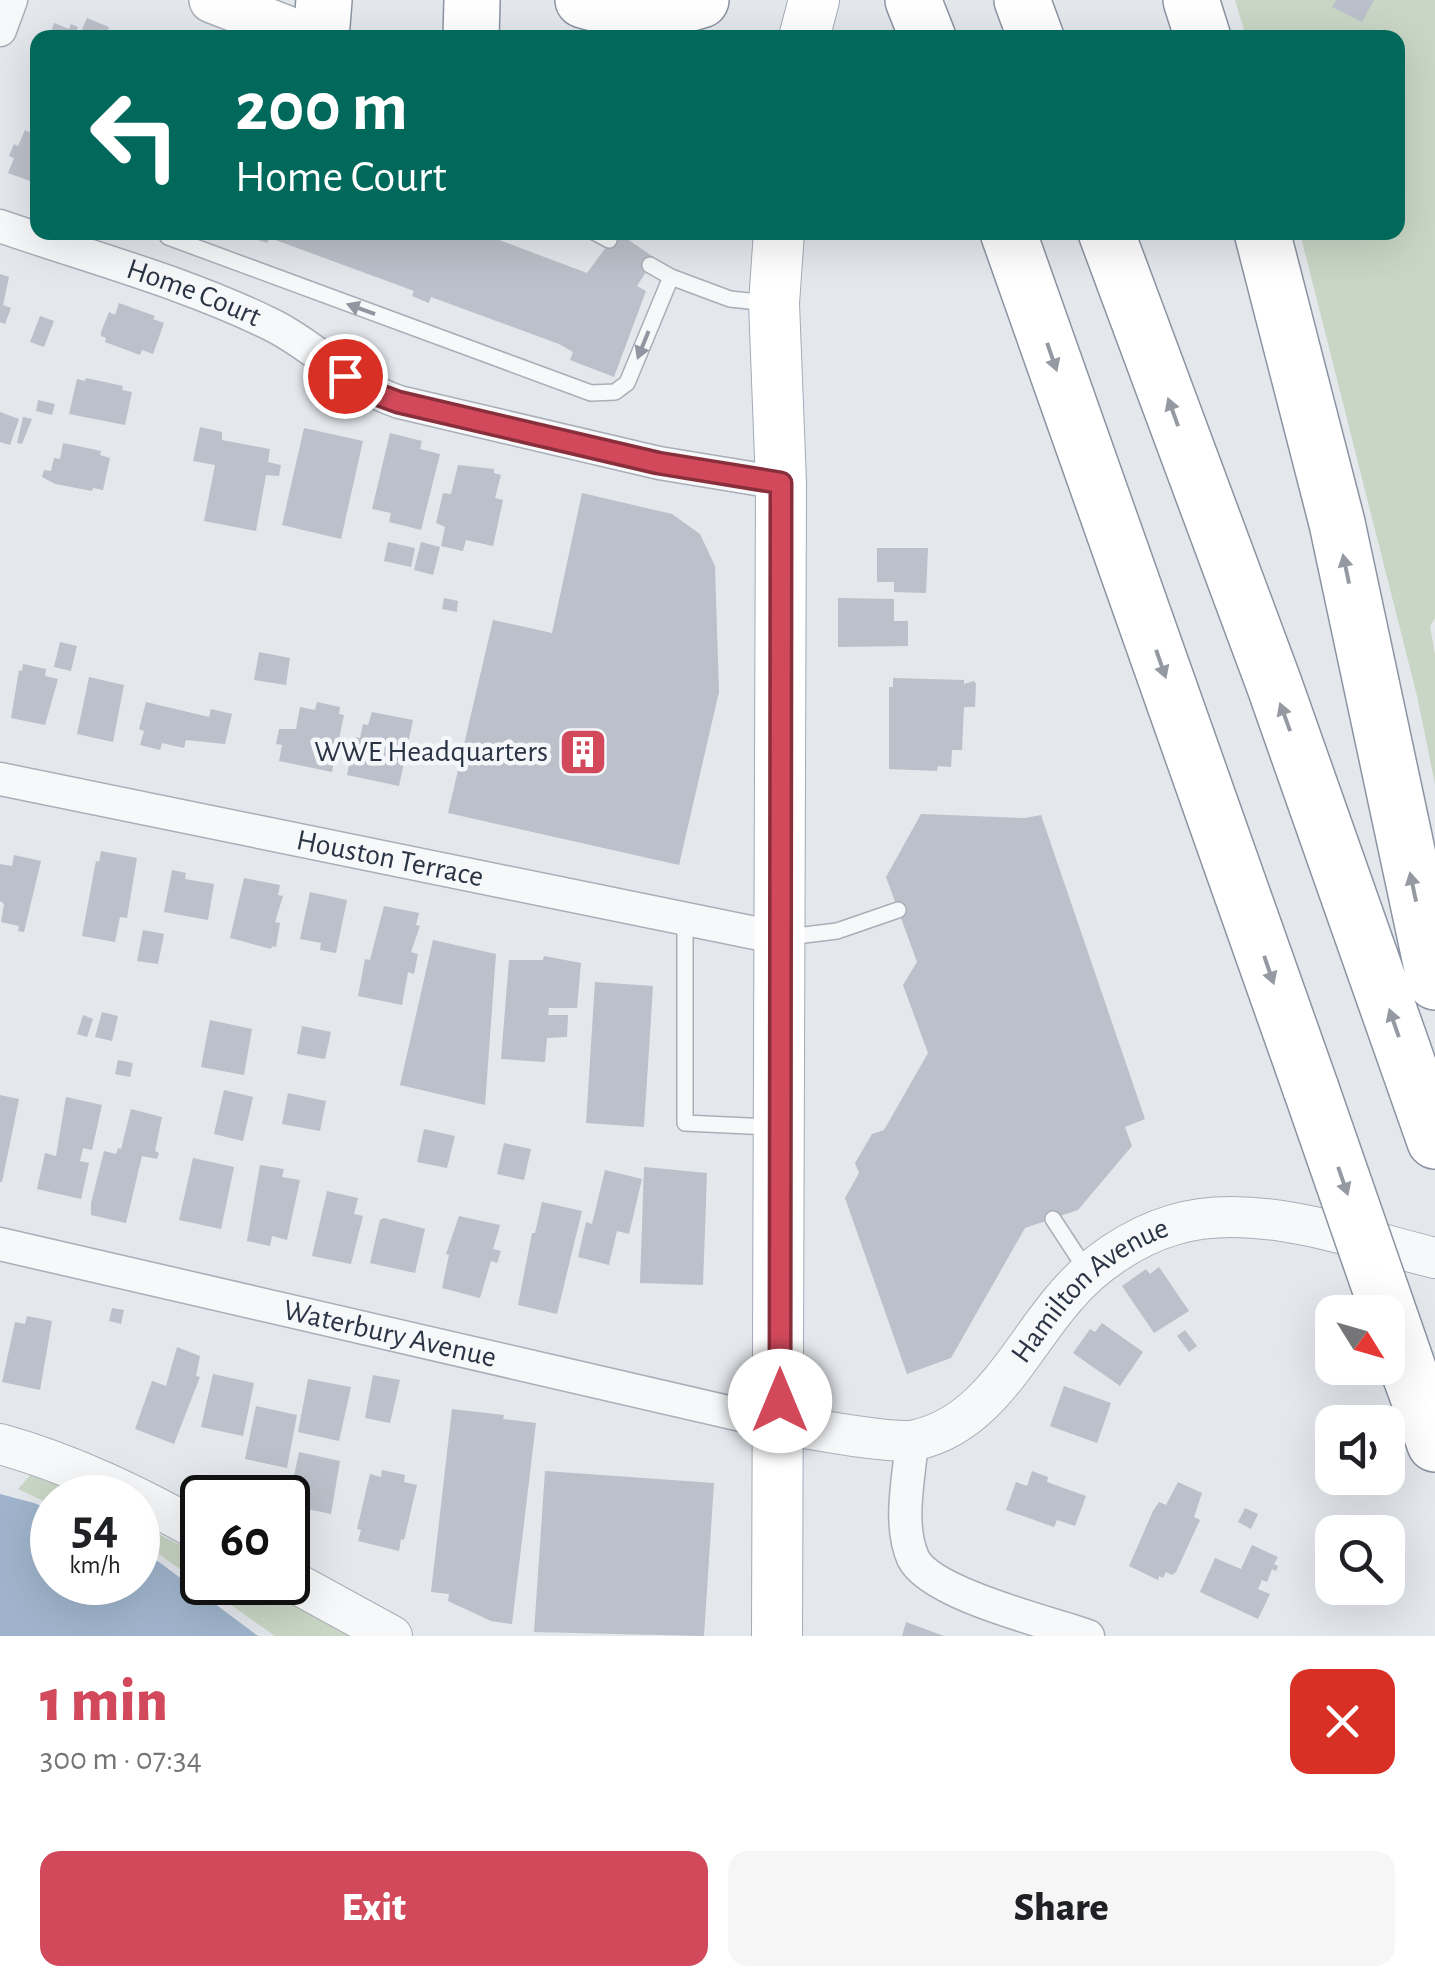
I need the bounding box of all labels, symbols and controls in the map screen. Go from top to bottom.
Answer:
icon: left [70,70,200,200]
text: 200 m [235,73,408,143]
text: Home Court [235,155,447,200]
street label: Home Court [123,254,266,333]
one-way arrow [345,301,375,316]
one-way arrow [634,330,650,360]
pin [303,334,388,419]
one-way arrow [1046,343,1061,373]
icon: arrive [318,349,373,404]
one-way arrow [1165,397,1180,427]
one-way arrow [1338,553,1354,584]
one-way arrow [1154,649,1169,679]
one-way arrow [1277,702,1292,732]
building icon: WWE Headquarters [557,726,609,778]
place label: WWE Headquarters [314,737,548,767]
street label: Houston Terrace [294,825,486,892]
one-way arrow [1404,872,1420,903]
one-way arrow [1262,956,1277,986]
one-way arrow [1385,1008,1400,1038]
one-way arrow [1336,1166,1351,1196]
street label: Hamilton Avenue [1006,1213,1172,1369]
street label: Waterbury Avenue [280,1295,499,1373]
north arrow [1315,1295,1405,1385]
map controls [1315,1295,1405,1605]
position arrow [728,1349,832,1453]
button: sound [1315,1405,1405,1495]
speed limit sign: 60 [180,1475,310,1605]
text: 54 [72,1503,118,1553]
button: search [1315,1515,1405,1605]
text: km/h [69,1553,121,1578]
button: close [1290,1669,1395,1774]
text: 1 min [40,1672,168,1732]
text: 300 m · 07:34 [40,1743,202,1775]
button: Exit [40,1851,708,1966]
button: Share [728,1851,1395,1966]

